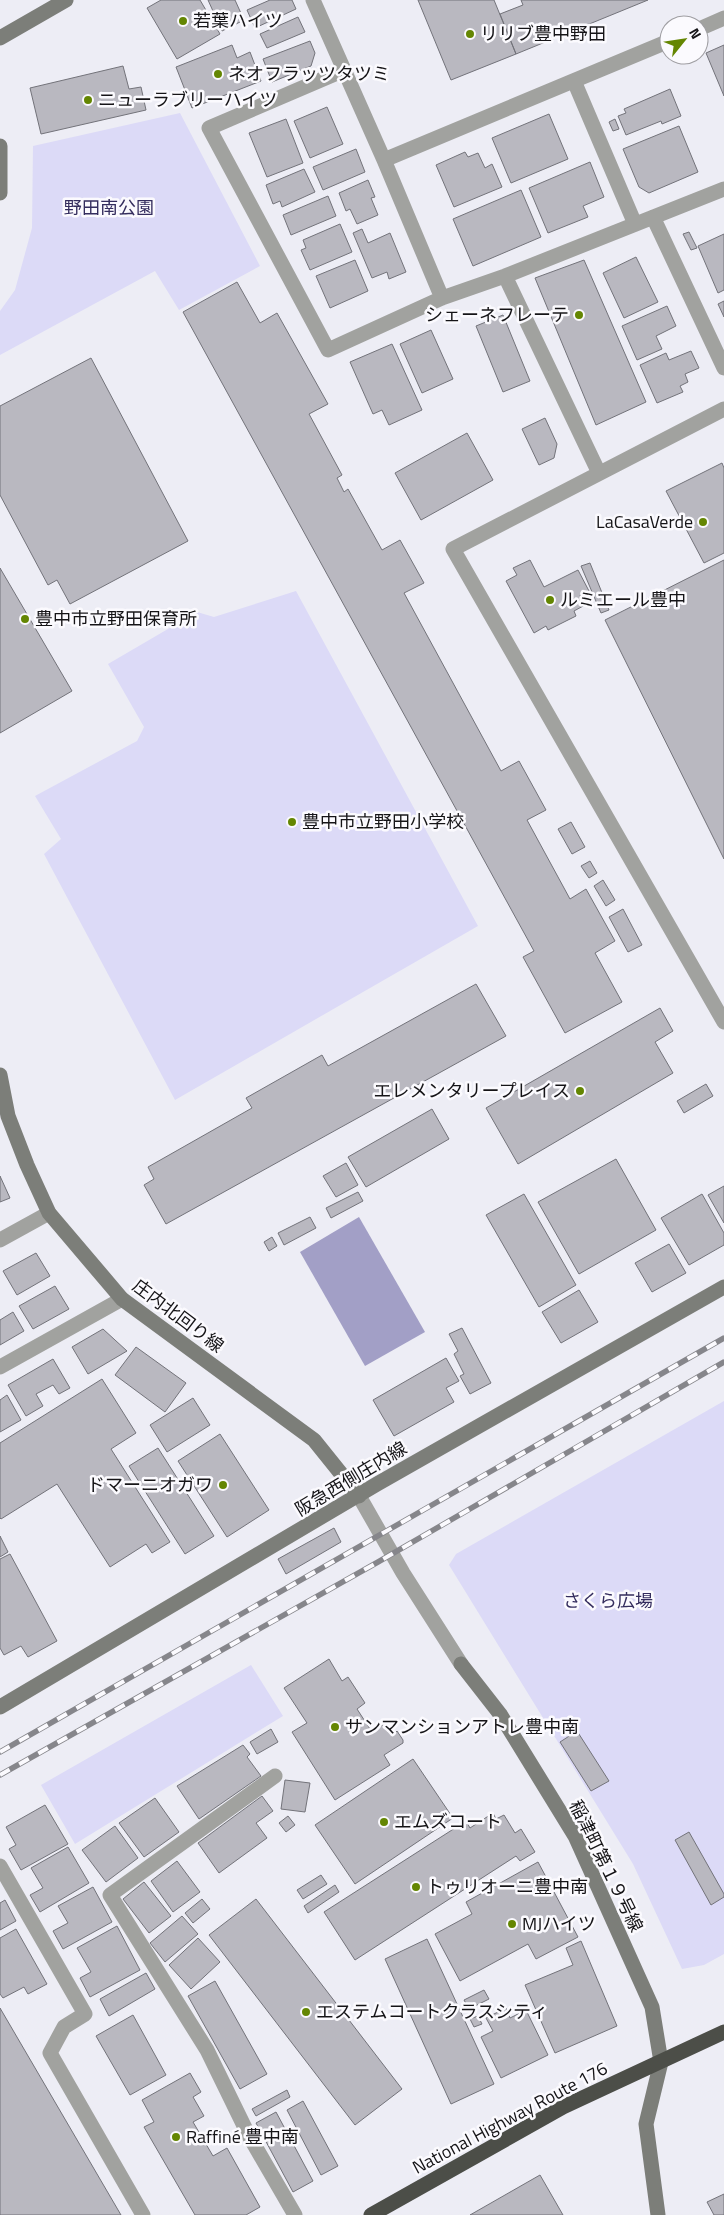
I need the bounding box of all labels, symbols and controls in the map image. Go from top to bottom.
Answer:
place label: 若葉ハイツ [193,7,283,34]
marker: 若葉ハイツ [177,15,189,27]
north arrow [659,15,709,65]
place label: リリブ豊中野田 [480,20,606,47]
text: N [684,24,707,43]
marker: リリブ豊中野田 [464,28,476,40]
place label: ネオフラッツタツミ [228,60,390,87]
marker: ネオフラッツタツミ [212,68,224,80]
place label: ニューラブリーハイツ [98,86,277,113]
marker: ニューラブリーハイツ [82,94,94,106]
park label: 野田南公園 [64,194,154,221]
place label: シェーネフレーテ [425,301,569,328]
marker: シェーネフレーテ [573,309,585,321]
place label: LaCasaVerde [596,508,693,535]
marker: LaCasaVerde [697,516,709,528]
place label: ルミエール豊中 [560,586,686,613]
marker: ルミエール豊中 [544,594,556,606]
place label: 豊中市立野田保育所 [35,605,197,632]
marker: 豊中市立野田保育所 [19,613,31,625]
place label: 豊中市立野田小学校 [302,808,464,835]
marker: 豊中市立野田小学校 [286,816,298,828]
place label: エレメンタリープレイス [374,1077,570,1104]
marker: エレメンタリープレイス [574,1085,586,1097]
street label: 庄内北回り線 [127,1272,230,1359]
street label: 阪急西側庄内線 [290,1435,412,1523]
place label: ドマーニオガワ [87,1471,213,1498]
marker: ドマーニオガワ [217,1479,229,1491]
park label: さくら広場 [563,1587,653,1614]
place label: サンマンションアトレ豊中南 [345,1713,579,1740]
marker: サンマンションアトレ豊中南 [329,1721,341,1733]
street label: 稲津町第１９号線 [563,1795,650,1936]
place label: エムズコート [394,1808,502,1835]
marker: エムズコート [378,1816,390,1828]
place label: トゥリオーニ豊中南 [426,1873,588,1900]
marker: トゥリオーニ豊中南 [410,1881,422,1893]
place label: MJハイツ [522,1910,596,1937]
marker: MJハイツ [506,1918,518,1930]
place label: エステムコートクラスシティ [316,1998,548,2025]
marker: エステムコートクラスシティ [300,2006,312,2018]
street label: National Highway Route 176 [407,2055,612,2181]
place label: Raffiné 豊中南 [186,2123,299,2150]
marker: Raffiné 豊中南 [170,2131,182,2143]

